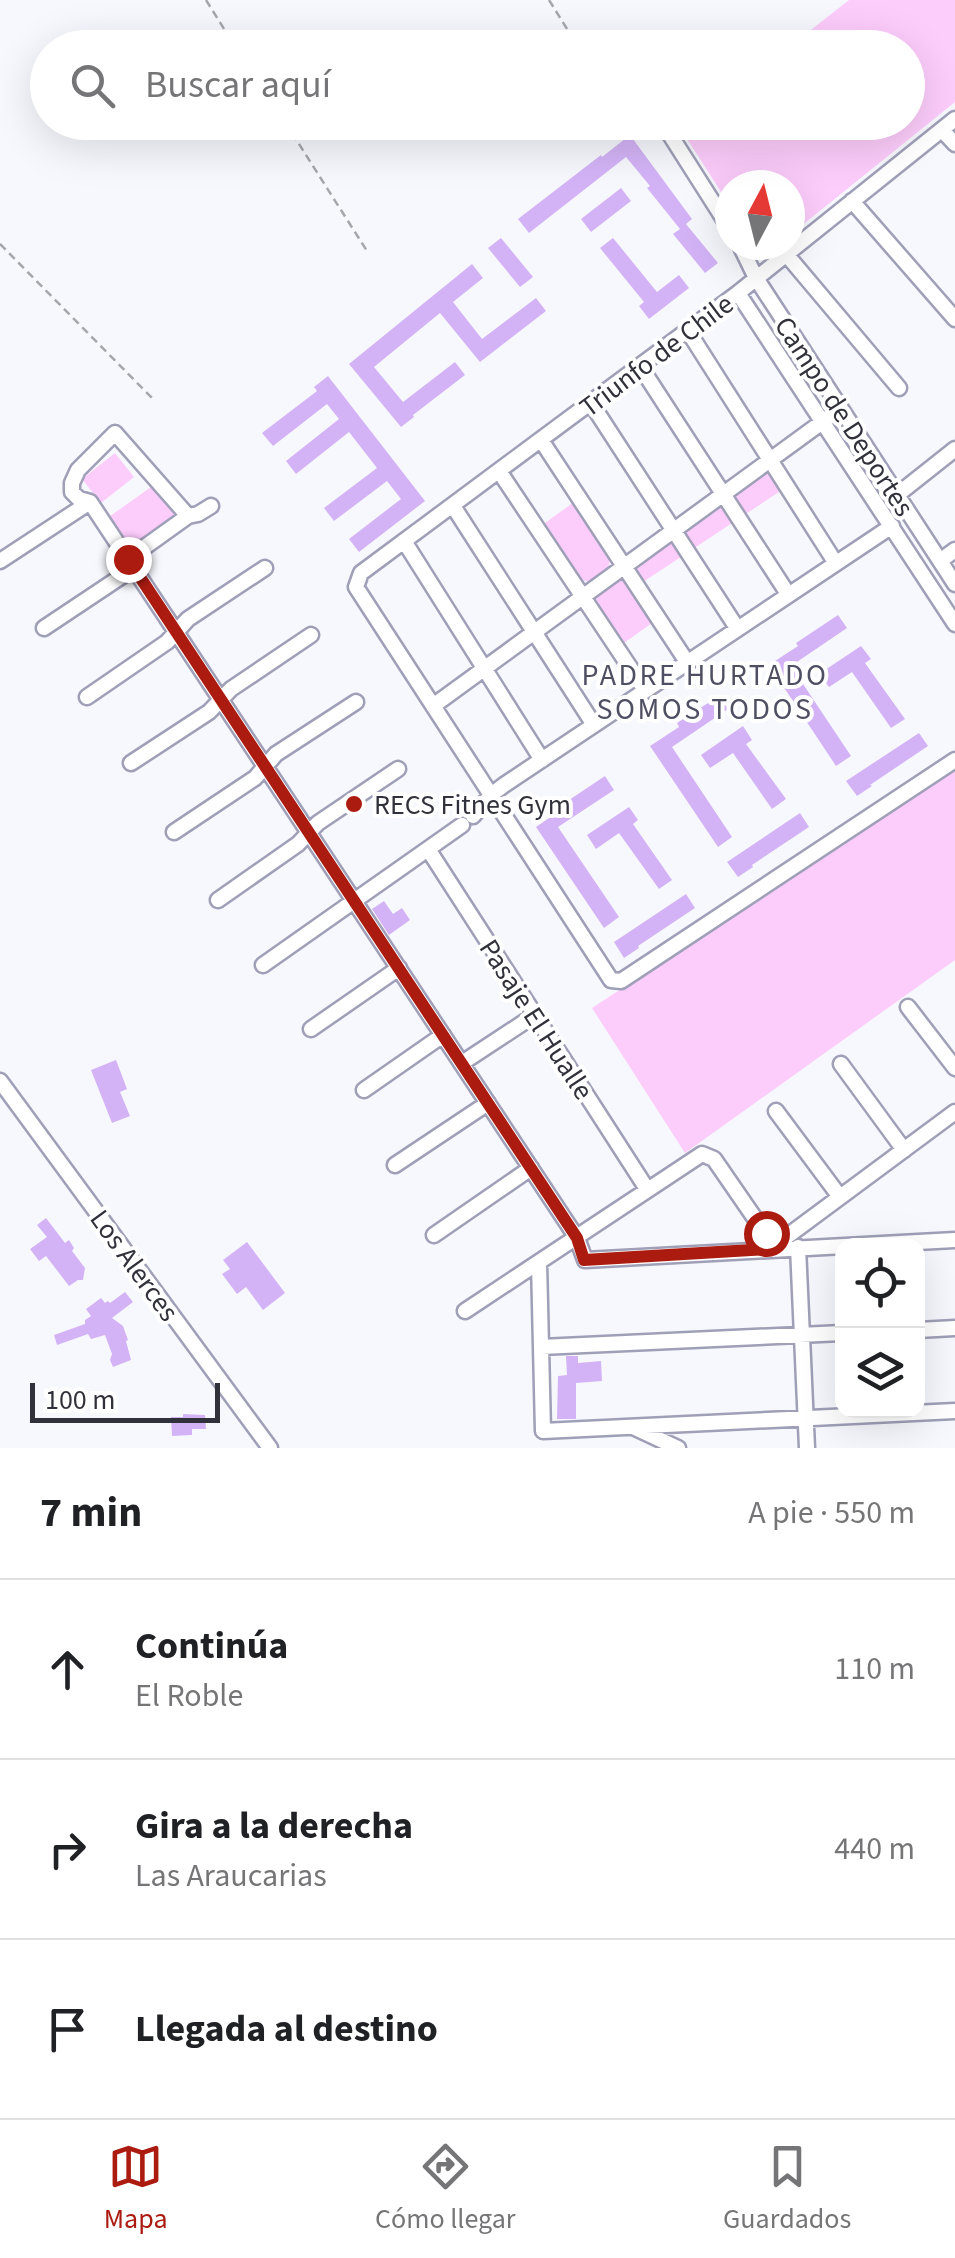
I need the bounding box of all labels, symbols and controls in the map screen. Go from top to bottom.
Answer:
search box [30,30,925,140]
icon: search [65,58,120,113]
text: Buscar aquí [145,58,331,112]
north arrow [715,170,805,260]
street label: Triunfo de Chile [571,285,742,427]
street label: Campo de Deportes [765,309,924,524]
route end [106,537,152,583]
district label: PADRE HURTADO SOMOS TODOS [582,654,828,731]
place label: RECS Fitnes Gym [374,785,571,825]
marker: RECS Fitnes Gym [343,793,365,815]
street label: Pasaje El Hualle [469,931,603,1108]
street label: Los Alerces [80,1202,188,1330]
route start [744,1211,790,1257]
map controls [835,1238,925,1418]
button: locate [835,1238,925,1328]
button: layers [835,1328,925,1418]
scale bar [30,1378,220,1422]
text: 100 m [45,1380,116,1420]
text: 7 min [40,1483,142,1543]
text: A pie · 550 m [748,1490,915,1536]
text: Continúa [135,1619,288,1673]
icon: ahead [40,1642,95,1697]
text: 110 m [834,1646,915,1692]
text: El Roble [135,1673,243,1719]
text: Gira a la derecha [135,1799,413,1853]
icon: right [40,1822,95,1877]
text: 440 m [834,1826,915,1872]
text: Las Araucarias [135,1853,327,1899]
icon: arrive [40,2002,95,2057]
text: Llegada al destino [135,2002,438,2056]
tab: Mapa [104,2139,168,2239]
tab: Cómo llegar [375,2139,516,2239]
tab: Guardados [723,2139,851,2239]

